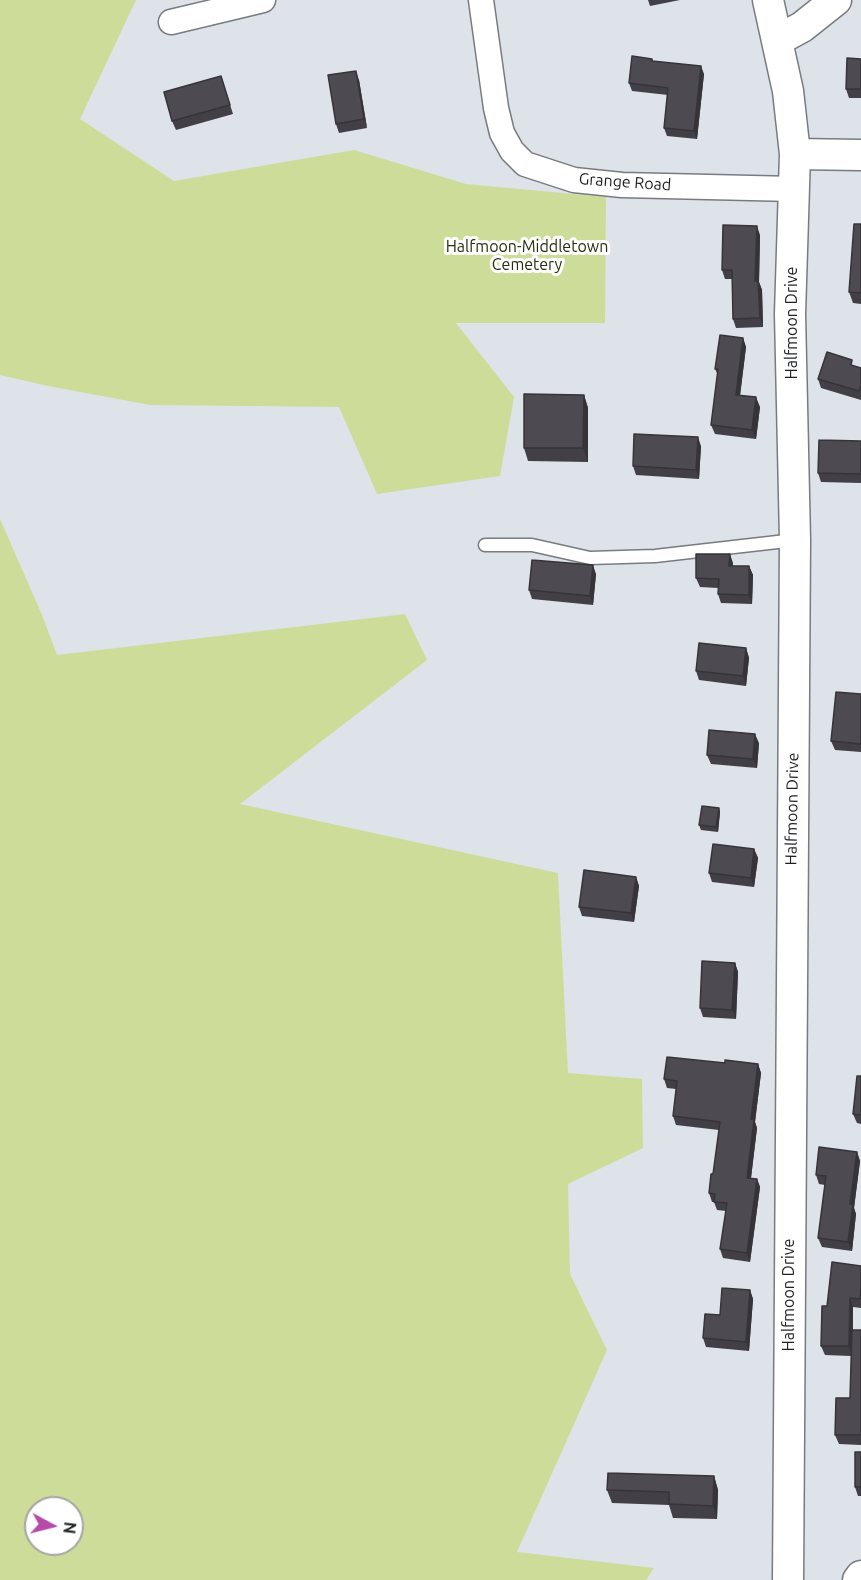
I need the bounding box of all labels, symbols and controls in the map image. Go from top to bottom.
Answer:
street label: Grange Road [578,169,672,195]
park label: Halfmoon-Middletown Cemetery [446,237,608,275]
street label: Halfmoon Drive [782,267,802,379]
street label: Halfmoon Drive [781,752,803,866]
street label: Halfmoon Drive [779,1239,799,1351]
north arrow [24,1496,84,1556]
text: N [60,1521,80,1535]

